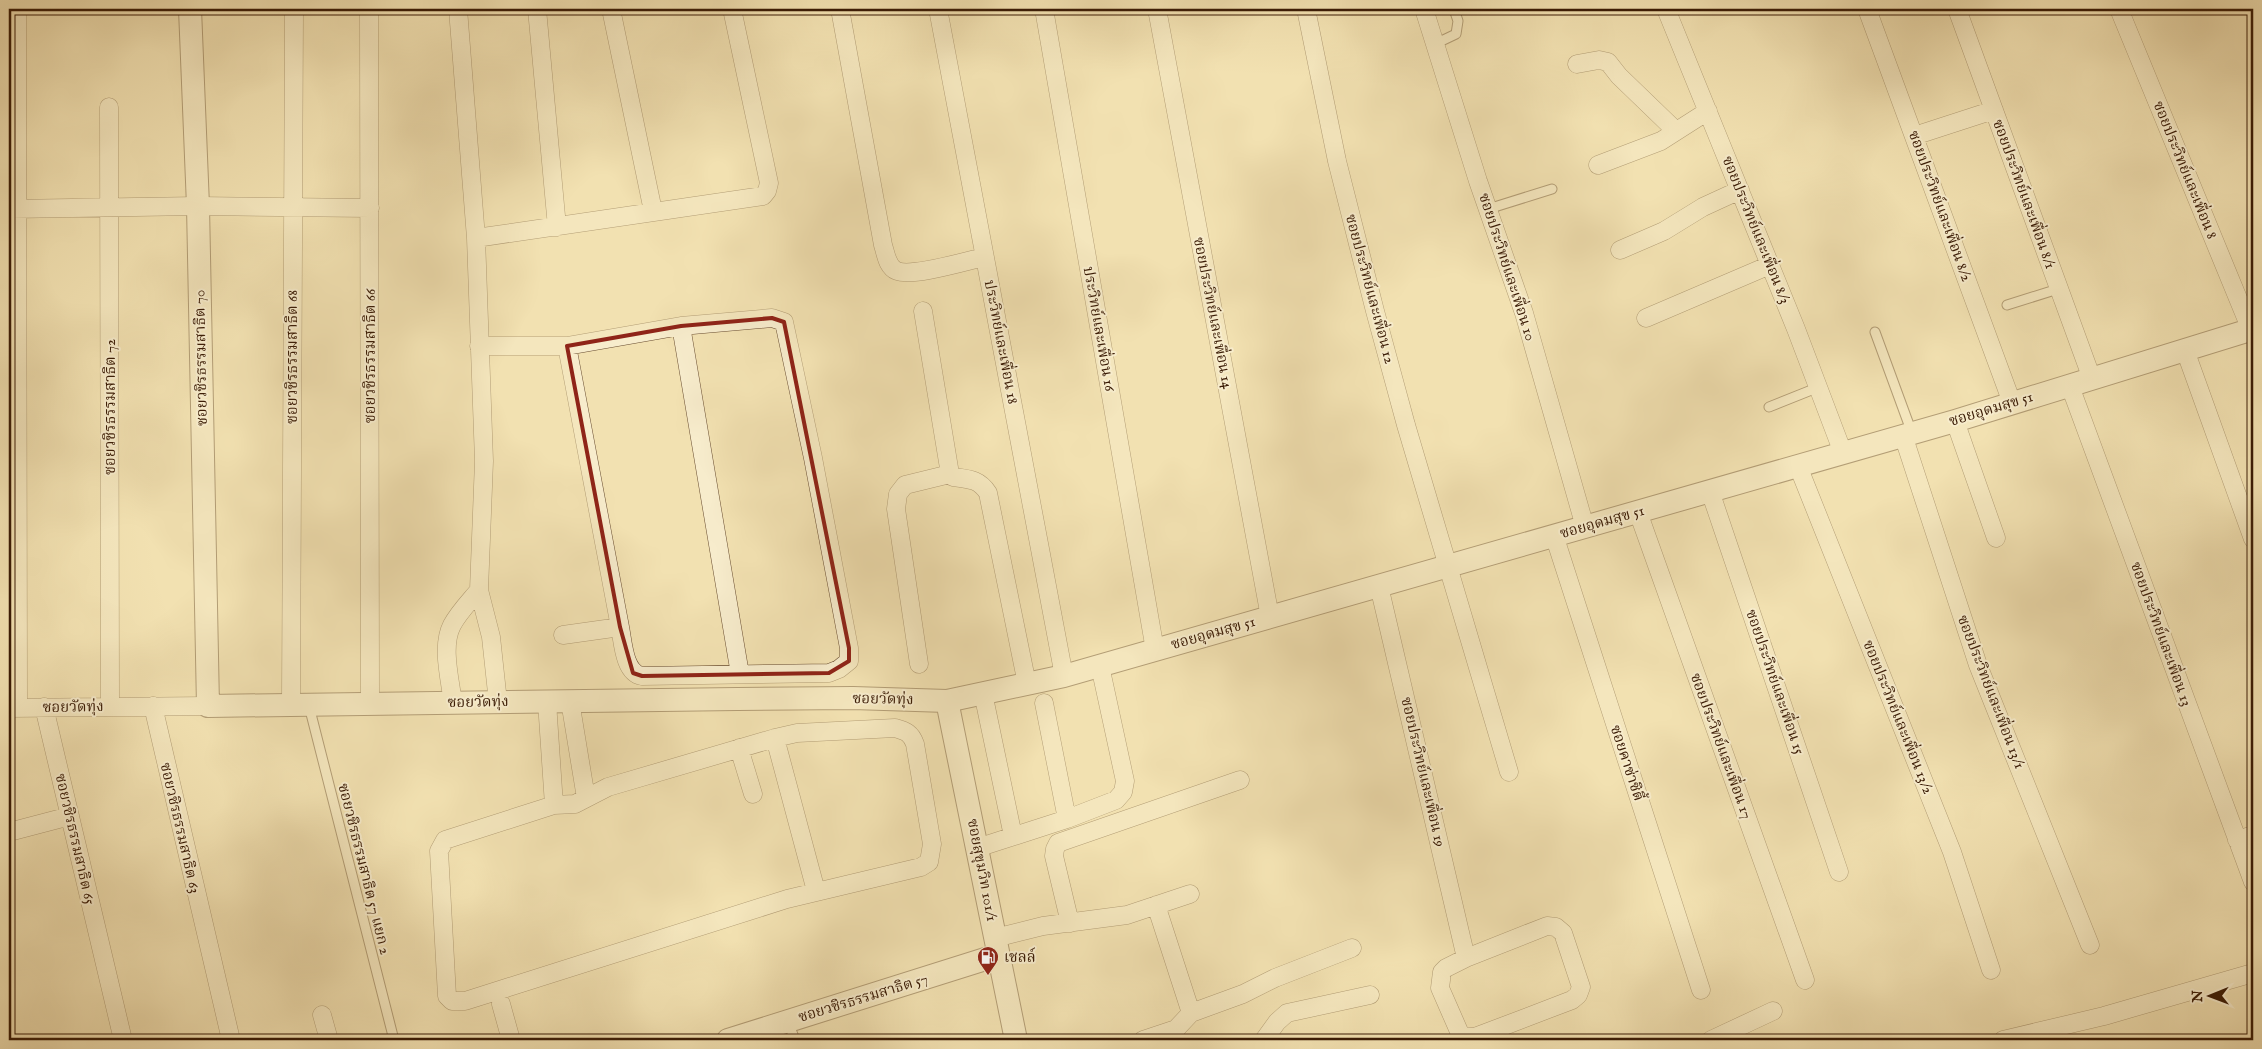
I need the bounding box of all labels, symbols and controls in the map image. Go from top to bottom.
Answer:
street label: ซอยประวิทย์และเพื่อน 8 [2149,97,2223,242]
street label: ซอยประวิทย์และเพื่อน 8/1 [1988,116,2062,271]
street label: ซอยประวิทย์และเพื่อน 8/2 [1904,127,1978,284]
street label: ซอยประวิทย์และเพื่อน 8/3 [1718,153,1796,307]
street label: ซอยประวิทย์และเพื่อน 10 [1474,190,1542,343]
street label: ซอยประวิทย์และเพื่อน 12 [1341,212,1401,366]
street label: ซอยประวิทย์และเพื่อน 14 [1189,235,1239,391]
street label: ประวิทย์และเพื่อน 16 [1079,265,1121,394]
street label: ประวิทย์และเพื่อน 18 [980,278,1024,406]
street label: ซอยวชิรธรรมสาธิต 66 [361,288,380,423]
street label: ซอยวชิรธรรมสาธิต 70 [190,290,212,426]
street label: ซอยวชิรธรรมสาธิต 68 [283,290,302,424]
street label: ซอยวชิรธรรมสาธิต 72 [101,339,120,475]
street label: ซอยอุดมสุข 51 [1947,387,2036,432]
street label: ซอยอุดมสุข 51 [1558,501,1647,544]
street label: ซอยประวิทย์และเพื่อน 13 [2126,558,2198,709]
street label: ซอยประวิทย์และเพื่อน 15 [1741,606,1811,758]
street label: ซอยอุดมสุข 51 [1169,612,1258,655]
street label: ซอยประวิทย์และเพื่อน 13/1 [1953,612,2031,772]
street label: ซอยประวิทย์และเพื่อน 13/2 [1858,636,1939,797]
street label: ซอยประวิทย์และเพื่อน 17 [1686,670,1758,822]
street label: ซอยวัดทุ่ง [852,689,914,710]
street label: ซอยวัดทุ่ง [447,692,509,713]
street label: ซอยประวิทย์และเพื่อน 19 [1396,695,1451,849]
street label: ซอยวัดทุ่ง [42,697,104,718]
street label: ซอยคาซ่าซิตี้ [1606,722,1650,804]
street label: ซอยวชิรธรรมสาธิต 63 [156,761,204,895]
street label: ซอยวชิรธรรมสาธิต 65 [51,772,99,907]
street label: ซอยวชิรธรรมสาธิต 57 แยก 2 [334,781,394,957]
street label: ซอยสุขุมวิท 101/1 [962,817,1001,923]
fuel station icon: เชลล์ [976,945,1000,976]
place label: เชลล์ [1004,947,1036,967]
street label: ซอยวชิรธรรมสาธิต 57 [796,969,930,1027]
north arrow [2184,972,2234,1022]
text: N [2189,990,2207,1003]

